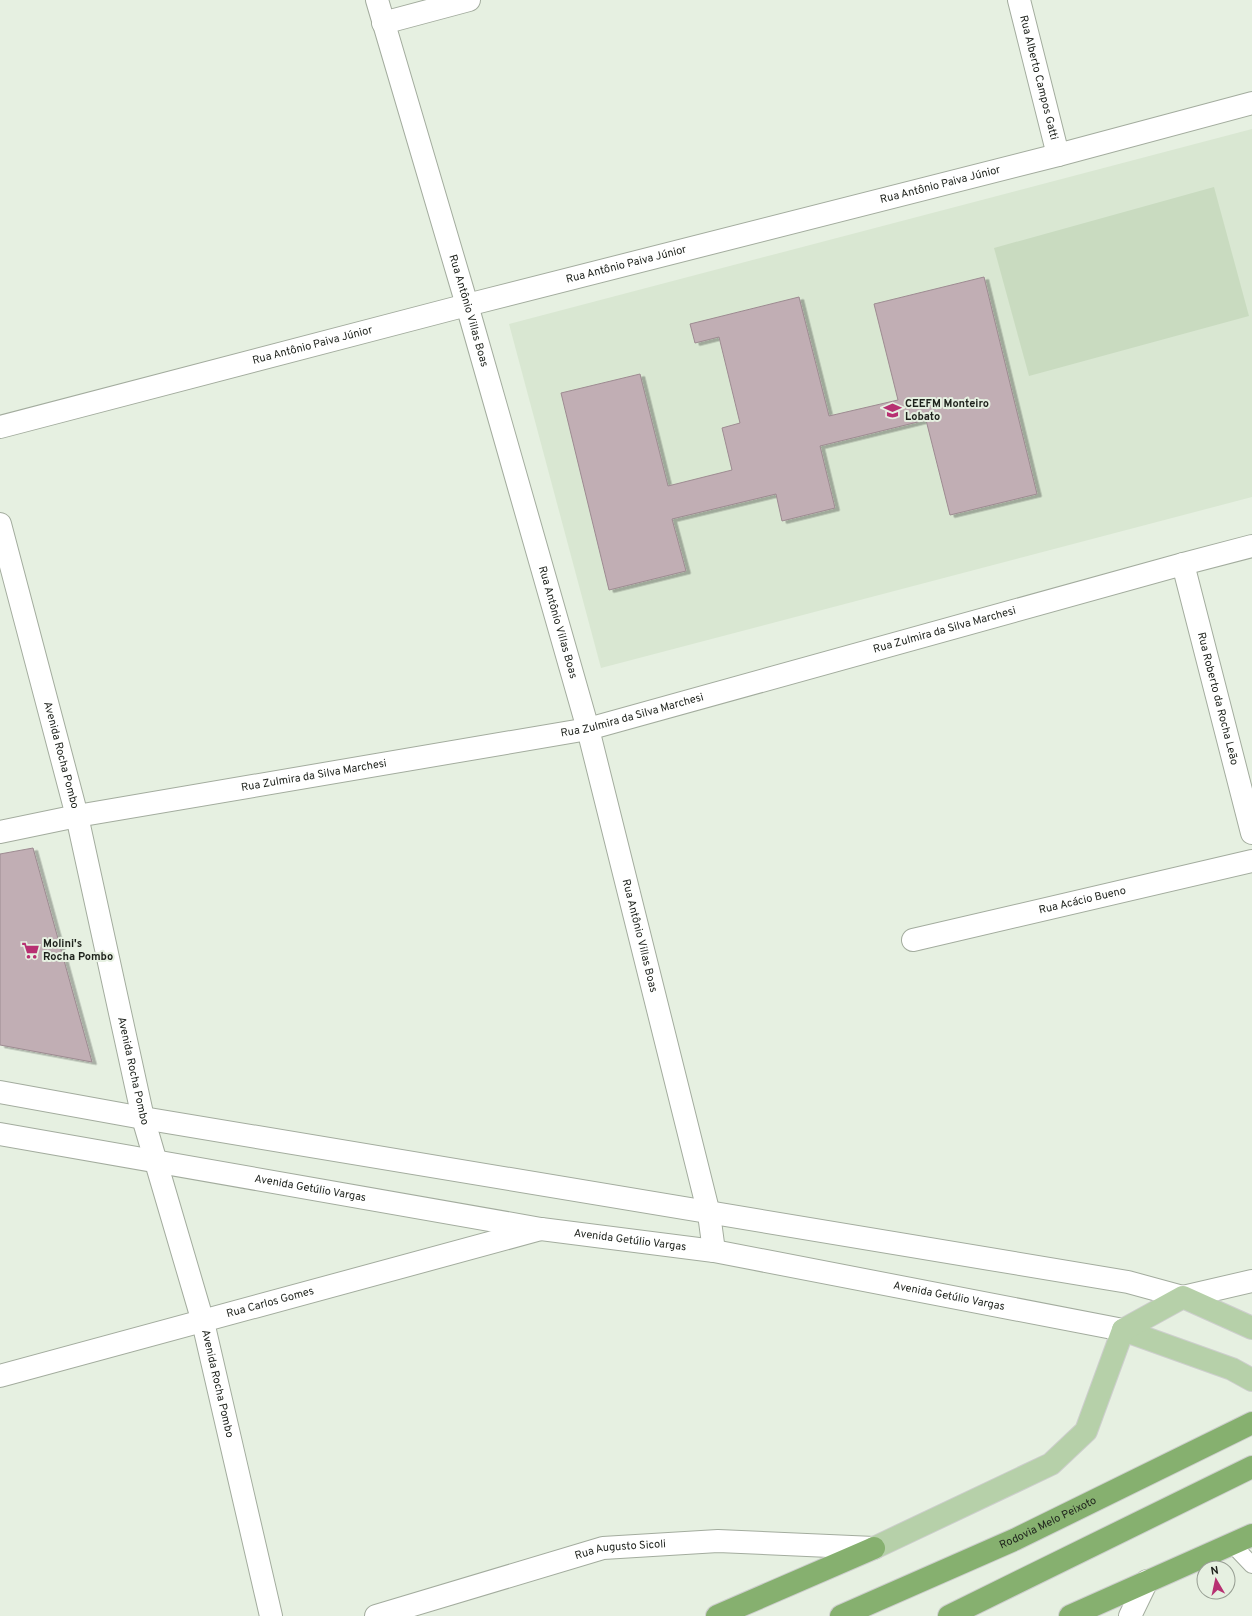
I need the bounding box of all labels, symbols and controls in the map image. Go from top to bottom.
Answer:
street label: Rua Alberto Campos Gatti [1016,14,1061,141]
street label: Rua Antônio Paiva Júnior [879,163,1003,207]
street label: Rua Antônio Paiva Júnior [565,242,689,287]
street label: Rua Antônio Villas Boas [446,253,491,369]
street label: Rua Antônio Paiva Júnior [251,323,375,368]
place label: CEEFM Monteiro Lobato [905,397,989,424]
school or university icon: CEEFM Monteiro Lobato [882,400,902,420]
street label: Rua Antônio Villas Boas [535,564,580,680]
street label: Rua Zulmira da Silva Marchesi [872,604,1017,657]
street label: Rua Roberto da Rocha Leão [1194,631,1241,767]
street label: Rua Zulmira da Silva Marchesi [560,690,705,741]
street label: Avenida Rocha Pombo [40,700,82,810]
street label: Rua Zulmira da Silva Marchesi [240,756,388,795]
street label: Rua Antônio Villas Boas [619,878,660,994]
street label: Rua Acácio Bueno [1038,884,1127,917]
place label: Molini's Rocha Pombo [43,937,113,964]
supermarket icon: Molini's Rocha Pombo [20,940,40,960]
street label: Avenida Rocha Pombo [114,1016,152,1127]
street label: Avenida Getúlio Vargas [253,1172,367,1205]
street label: Avenida Getúlio Vargas [573,1226,687,1254]
street label: Avenida Getúlio Vargas [892,1279,1006,1314]
street label: Rua Carlos Gomes [225,1284,315,1321]
street label: Avenida Rocha Pombo [198,1328,237,1439]
street label: Rodovia Melo Peixoto [997,1494,1099,1552]
street label: Rua Augusto Sicoli [573,1537,666,1563]
north arrow [1196,1560,1236,1600]
text: N [1210,1564,1220,1579]

